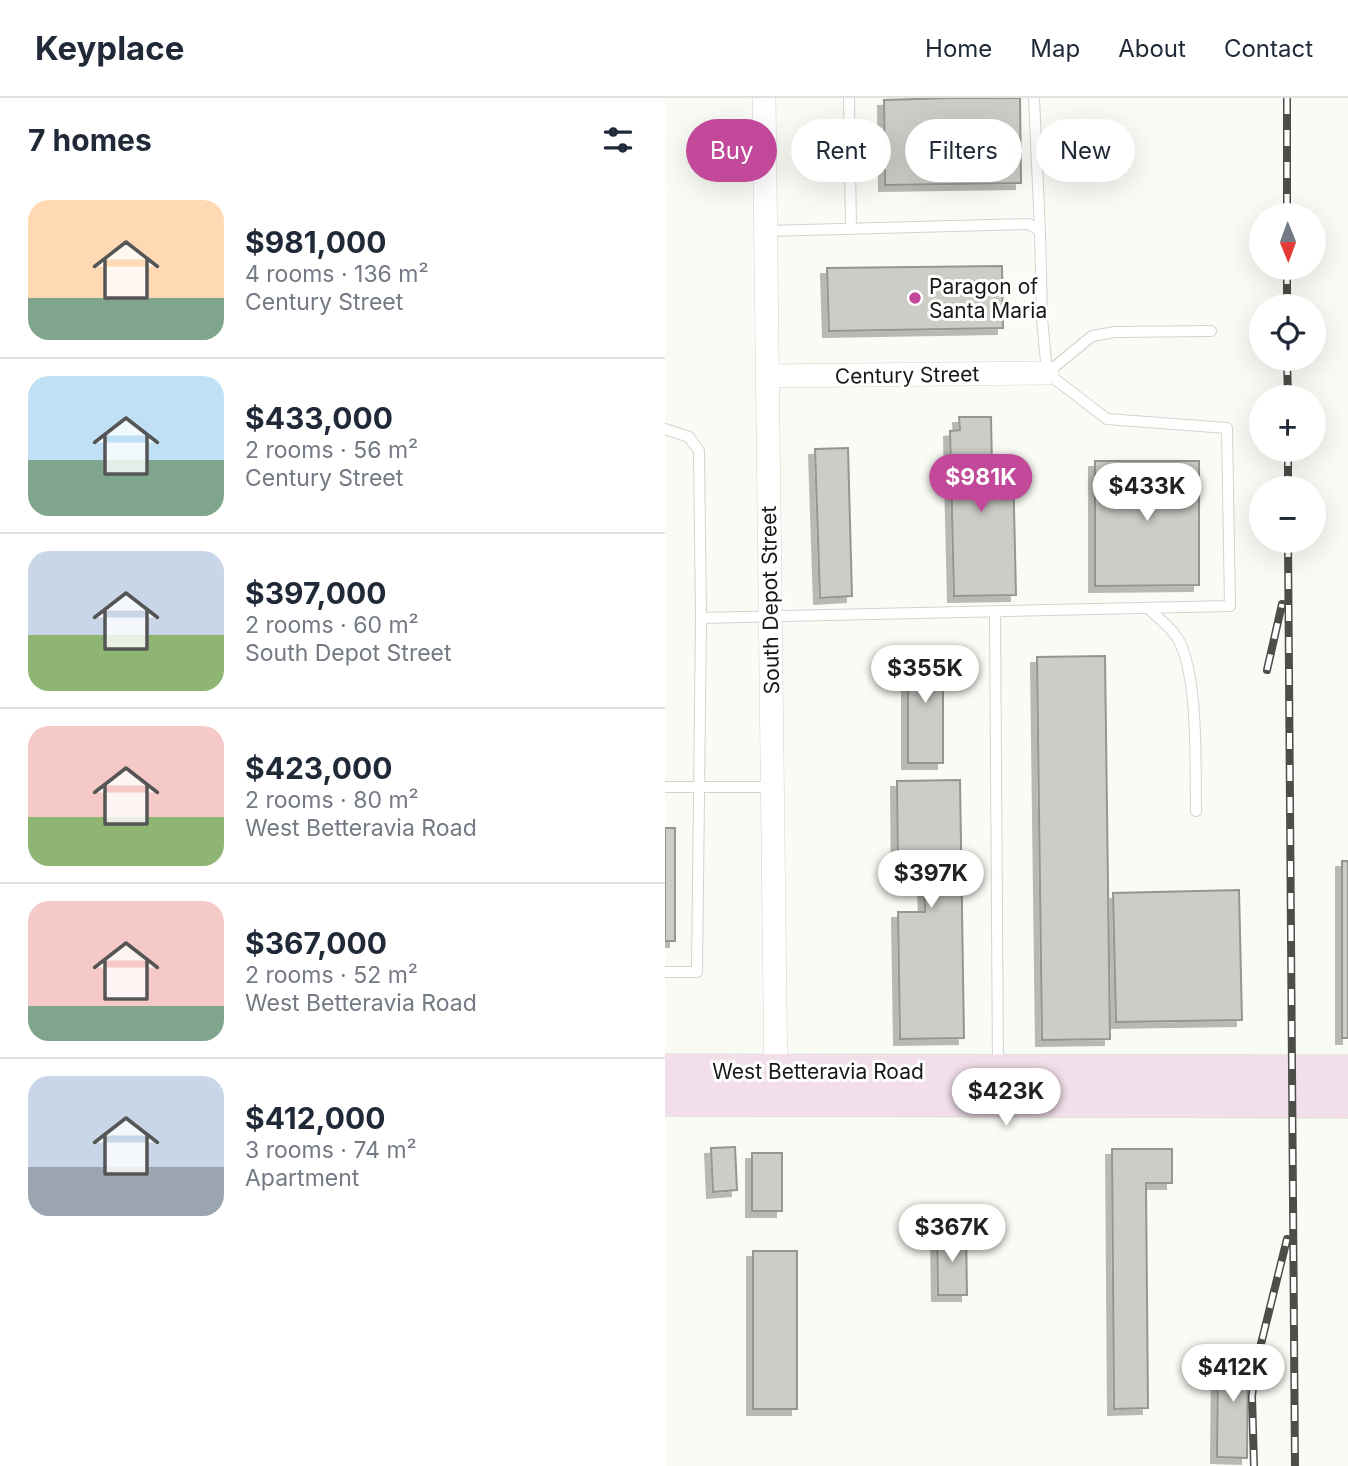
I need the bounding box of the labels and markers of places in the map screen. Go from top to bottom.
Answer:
place label: Paragon of Santa Maria [929,274,1047,323]
marker: Paragon of Santa Maria [907,290,923,306]
pin: $981K [932,454,1030,514]
pin: $433K [1098,464,1196,523]
pin: $355K [876,646,974,705]
pin: $397K [882,850,980,910]
pin: $423K [957,1068,1055,1128]
pin: $367K [903,1204,1001,1264]
pin: $412K [1184,1344,1282,1404]

